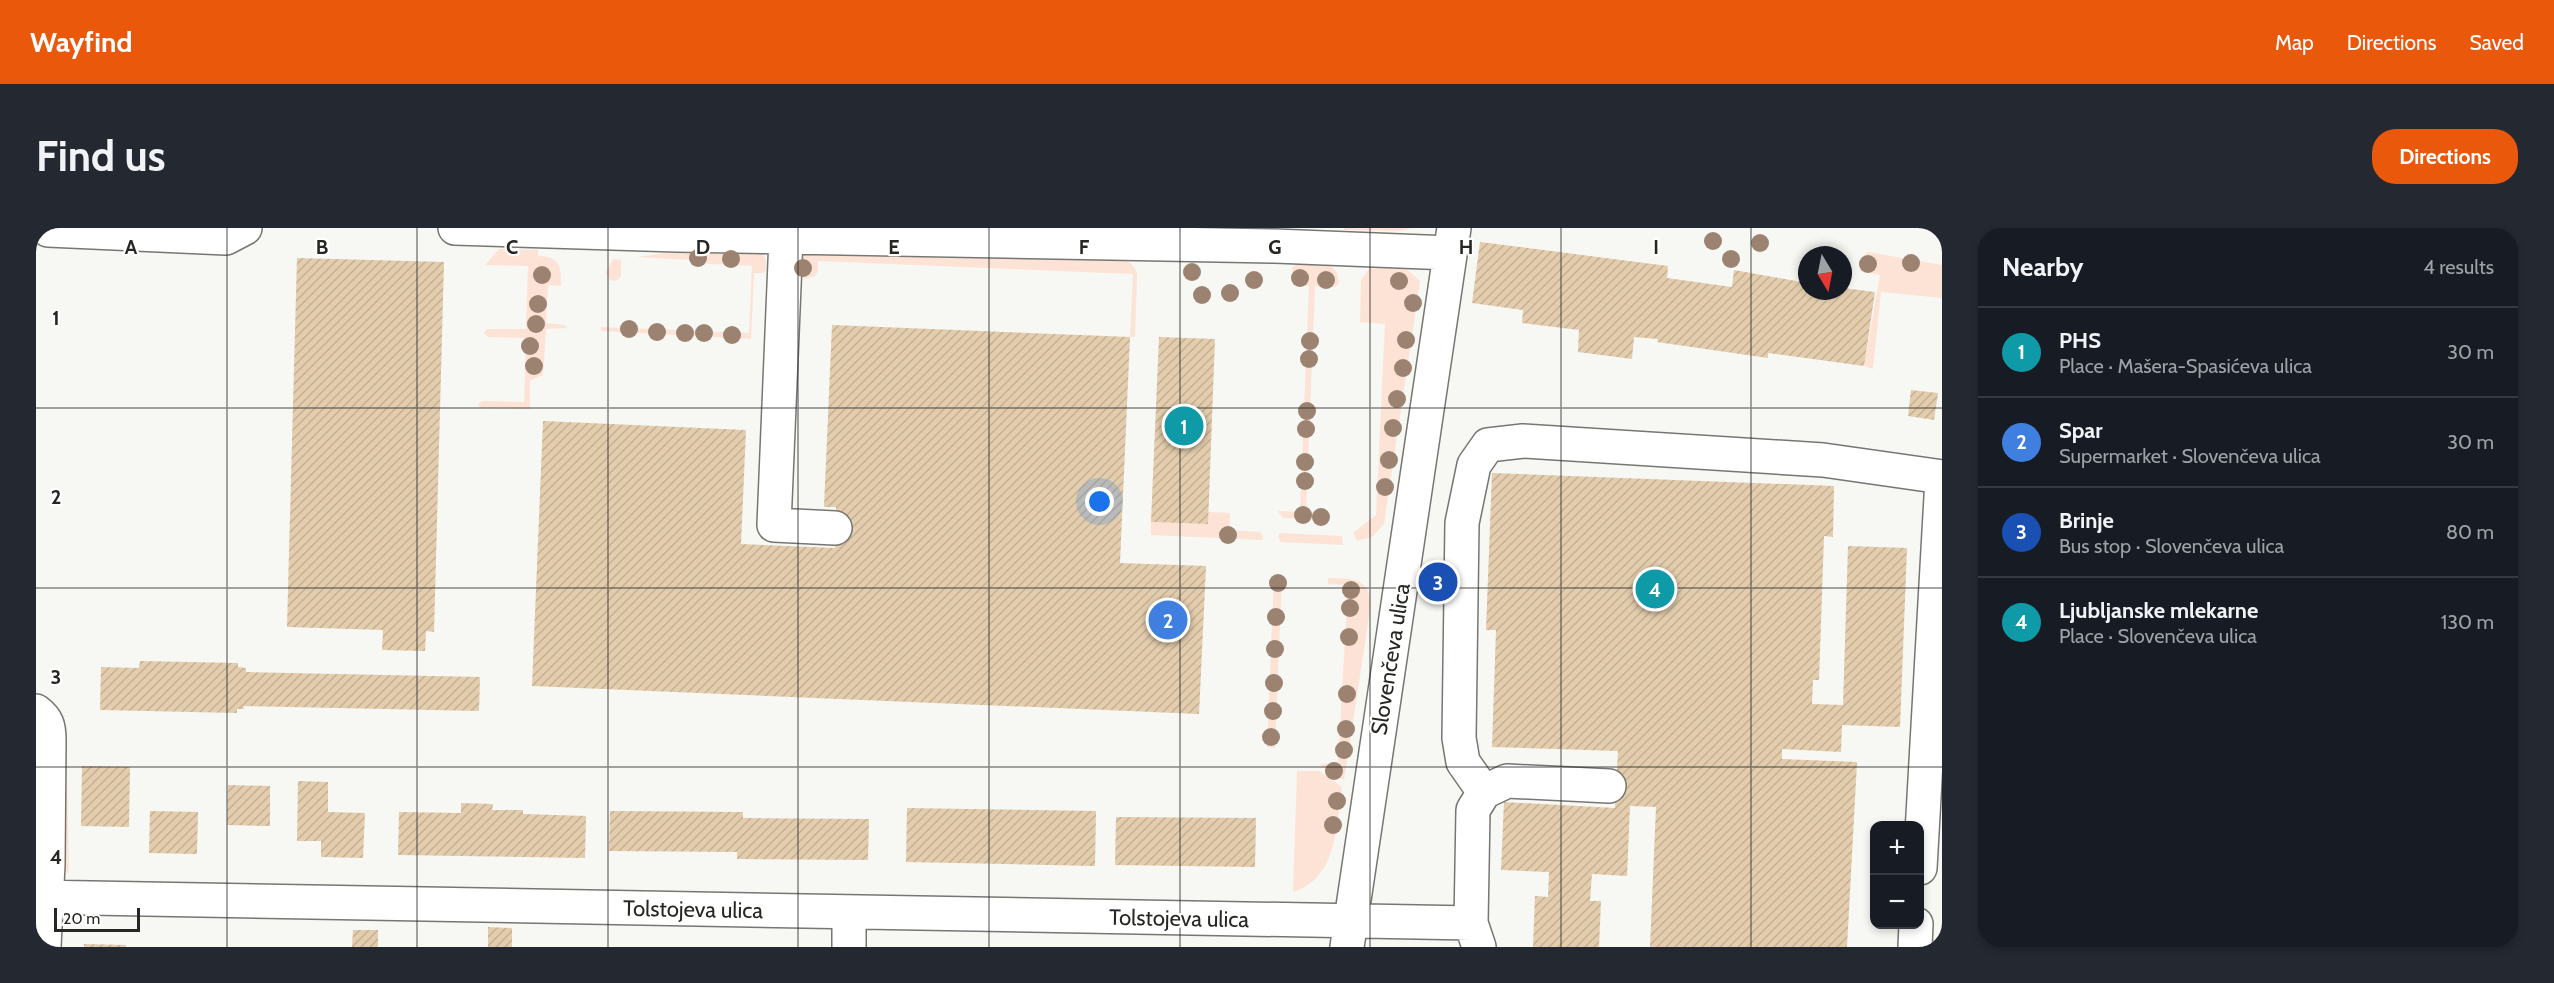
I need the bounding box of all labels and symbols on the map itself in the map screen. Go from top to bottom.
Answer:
text: A [125,235,138,259]
text: B [316,235,328,259]
text: C [506,235,518,259]
text: D [696,235,710,259]
text: E [888,235,900,259]
text: F [1079,235,1090,259]
text: G [1268,235,1282,259]
text: H [1459,235,1473,259]
text: I [1653,235,1659,259]
north arrow [1798,246,1852,300]
text: 1 [52,306,60,330]
pin: 1 [1164,404,1204,448]
text: 2 [51,485,61,509]
your location [1085,487,1114,516]
pin: 3 [1418,560,1458,604]
pin: 4 [1636,566,1674,612]
street label: Slovenčeva ulica [1365,581,1416,737]
pin: 2 [1148,598,1188,642]
text: 3 [51,665,61,689]
text: 4 [50,845,62,869]
street label: Tolstojeva ulica [623,895,764,924]
street label: Tolstojeva ulica [1109,904,1250,933]
scale bar [54,905,140,932]

